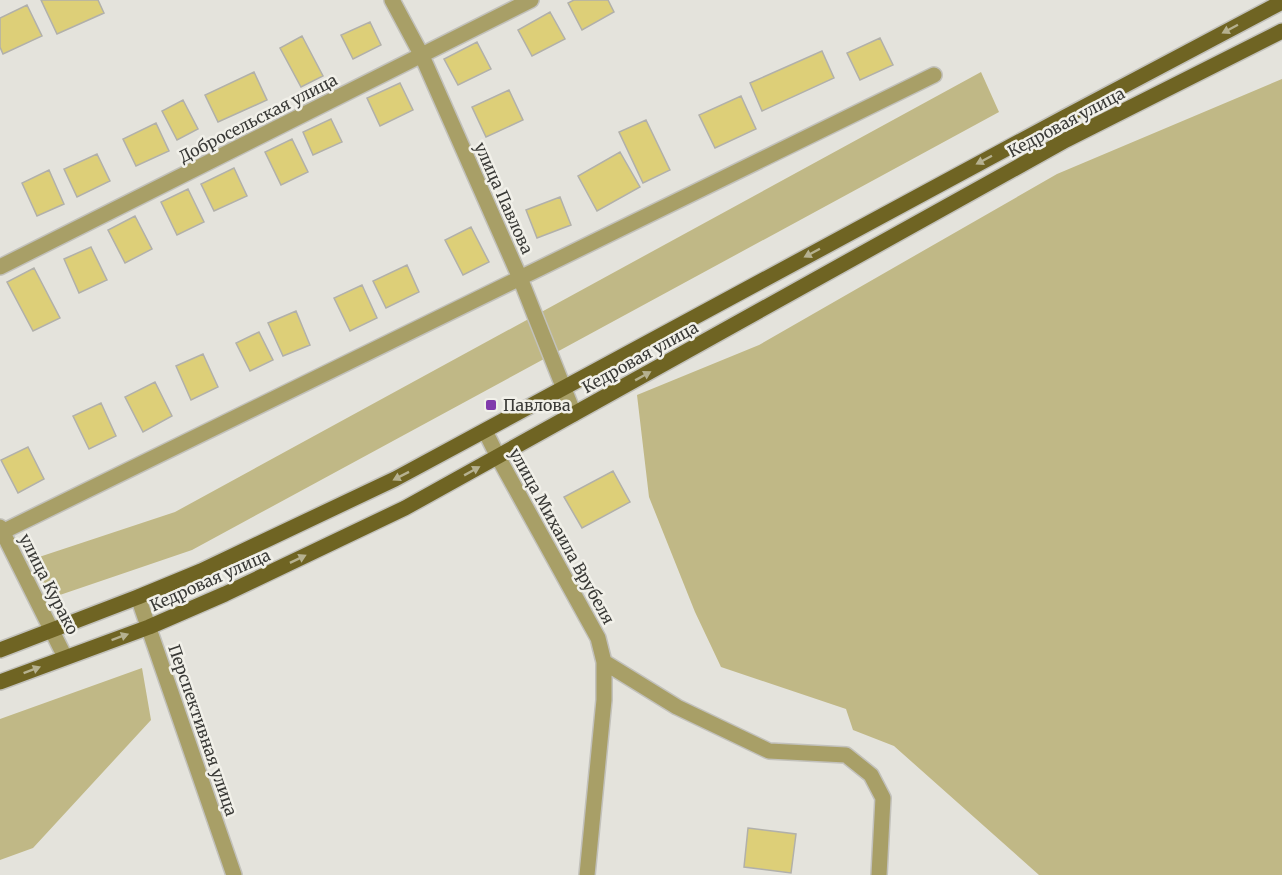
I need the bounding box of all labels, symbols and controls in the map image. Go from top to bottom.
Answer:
one-way arrow [1222,24,1239,34]
street label: Добросельская улица [176,69,341,167]
street label: Кедровая улица [1004,83,1128,161]
street label: улица Павлова [470,139,538,257]
one-way arrow [975,155,992,165]
one-way arrow [804,248,821,258]
street label: Кедровая улица [579,317,702,397]
one-way arrow [635,371,652,381]
place label: Павлова [503,395,571,415]
marker: Павлова [484,398,498,412]
street label: улица Михаила Врубеля [505,444,619,628]
one-way arrow [464,466,481,476]
one-way arrow [392,471,409,480]
street label: улица Курако [15,530,83,638]
street label: Кедровая улица [147,544,274,615]
one-way arrow [290,555,307,564]
one-way arrow [111,632,129,642]
street label: Перспективная улица [164,642,242,819]
one-way arrow [24,664,42,674]

